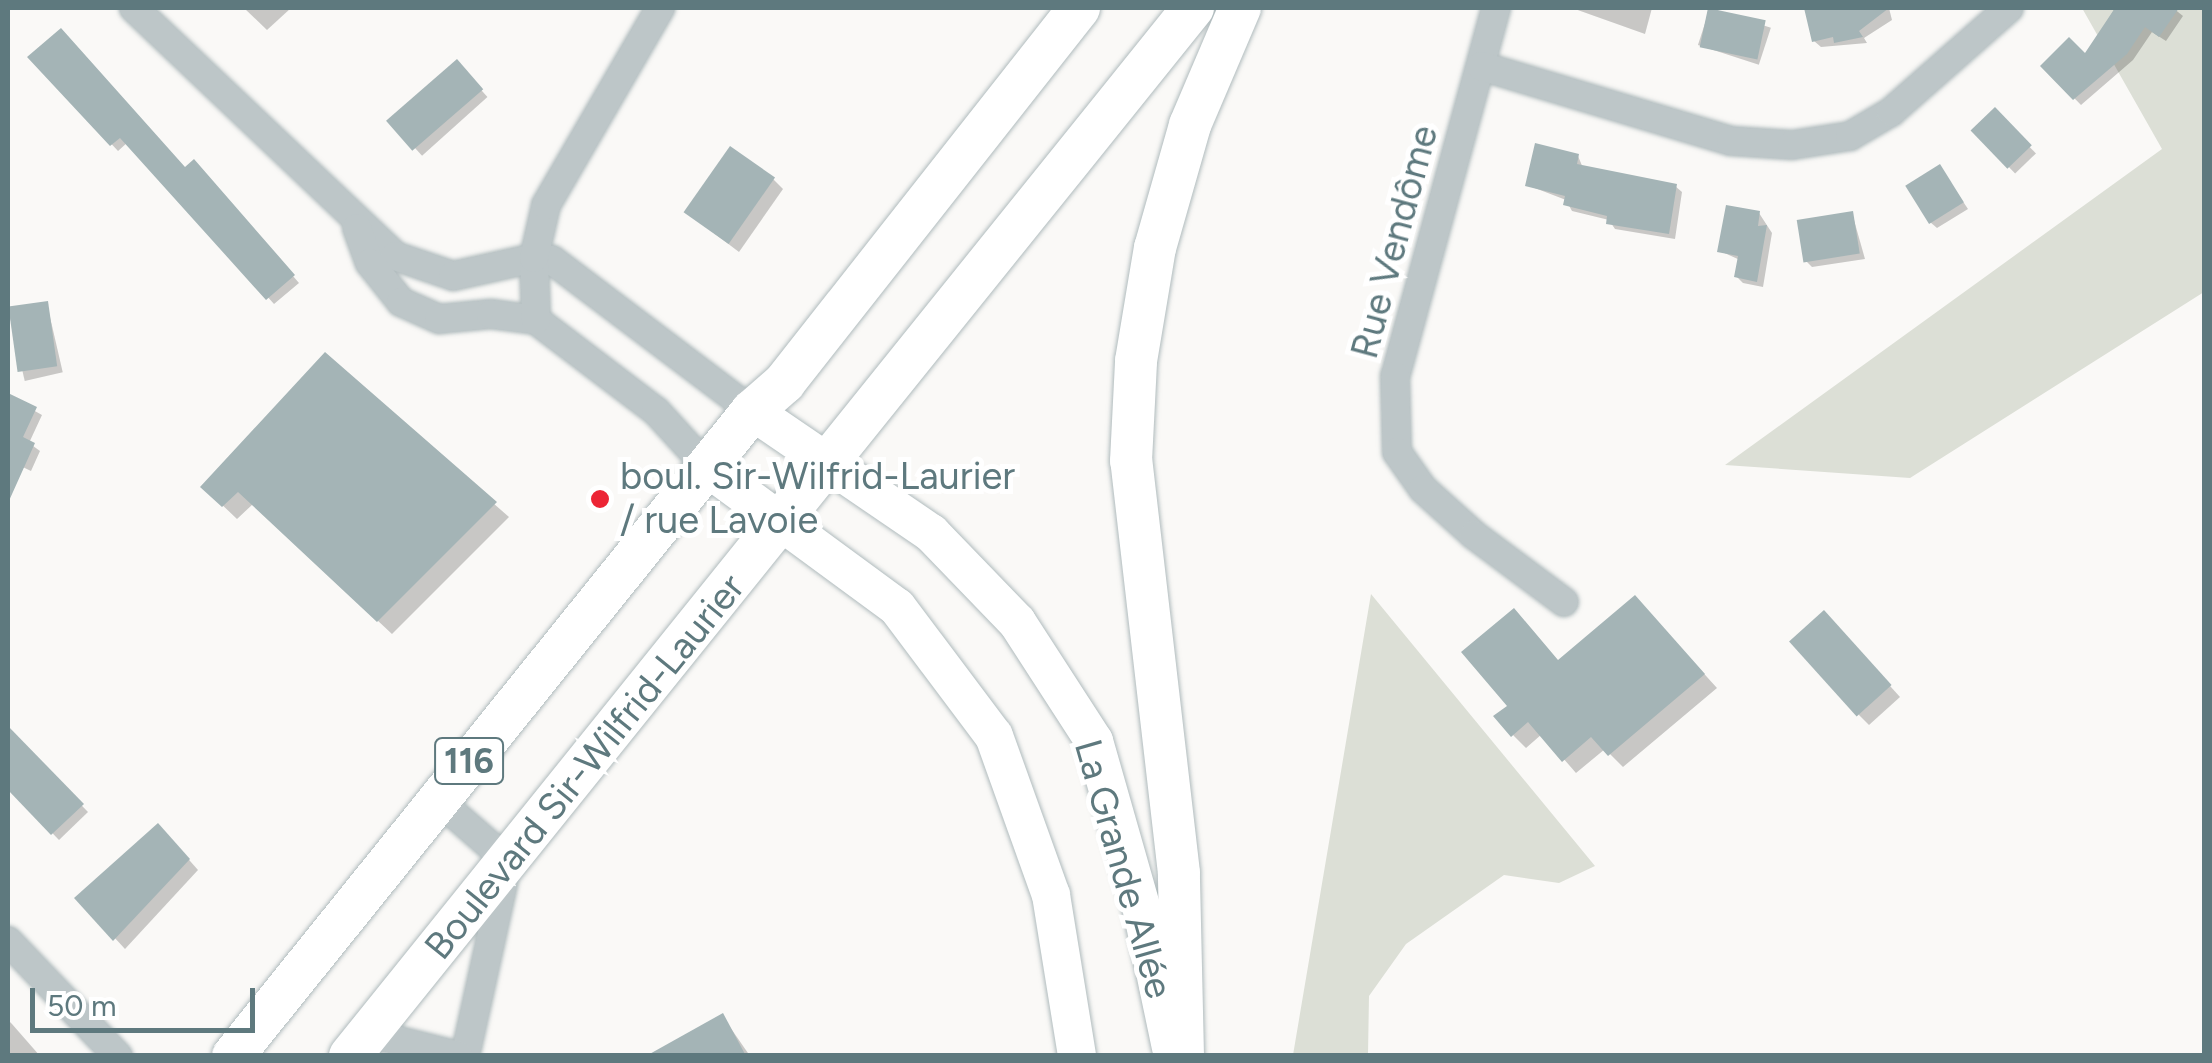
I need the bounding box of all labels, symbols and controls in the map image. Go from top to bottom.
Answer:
street label: Rue Vendôme [1342,121,1448,363]
place label: boul. Sir-Wilfrid-Laurier / rue Lavoie [620,454,1015,544]
marker: boul. Sir-Wilfrid-Laurier / rue Lavoie [589,488,611,510]
street label: Boulevard Sir-Wilfrid-Laurier [416,565,754,969]
road number: 116 [434,731,504,791]
street label: La Grande Allée [1064,734,1182,1004]
scale bar [35,968,260,1030]
text: 50 m [47,987,116,1024]

